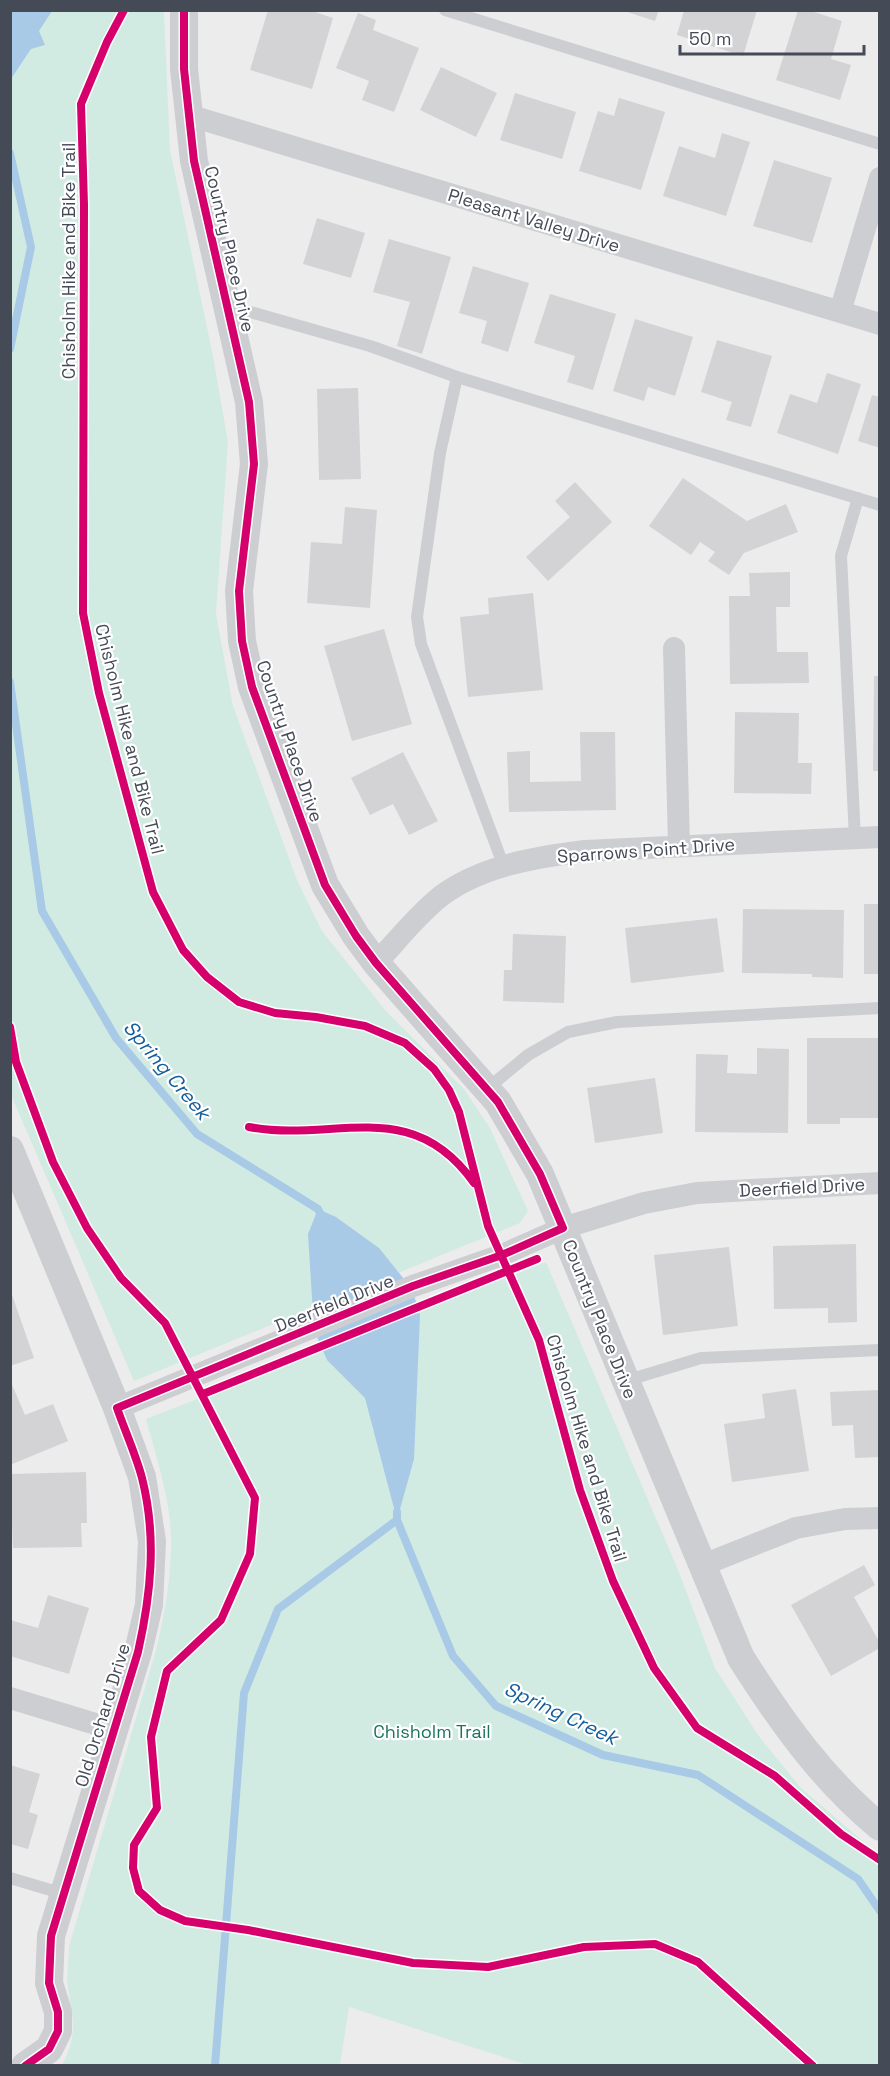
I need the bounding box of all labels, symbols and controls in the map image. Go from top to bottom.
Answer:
scale bar [680,18,864,56]
text: 50 m [689,27,731,50]
street label: Chisholm Hike and Bike Trail [57,143,80,379]
street label: Country Place Drive [200,164,260,334]
street label: Pleasant Valley Drive [445,183,623,257]
street label: Chisholm Hike and Bike Trail [90,621,170,857]
street label: Country Place Drive [252,657,328,825]
street label: Sparrows Point Drive [556,832,736,868]
water label: Spring Creek [118,1015,218,1127]
street label: Deerfield Drive [738,1172,866,1202]
street label: Country Place Drive [558,1236,642,1402]
street label: Deerfield Drive [271,1269,397,1337]
street label: Chisholm Hike and Bike Trail [541,1331,633,1565]
street label: Old Orchard Drive [69,1640,135,1790]
water label: Spring Creek [500,1675,624,1752]
park label: Chisholm Trail [373,1720,491,1743]

